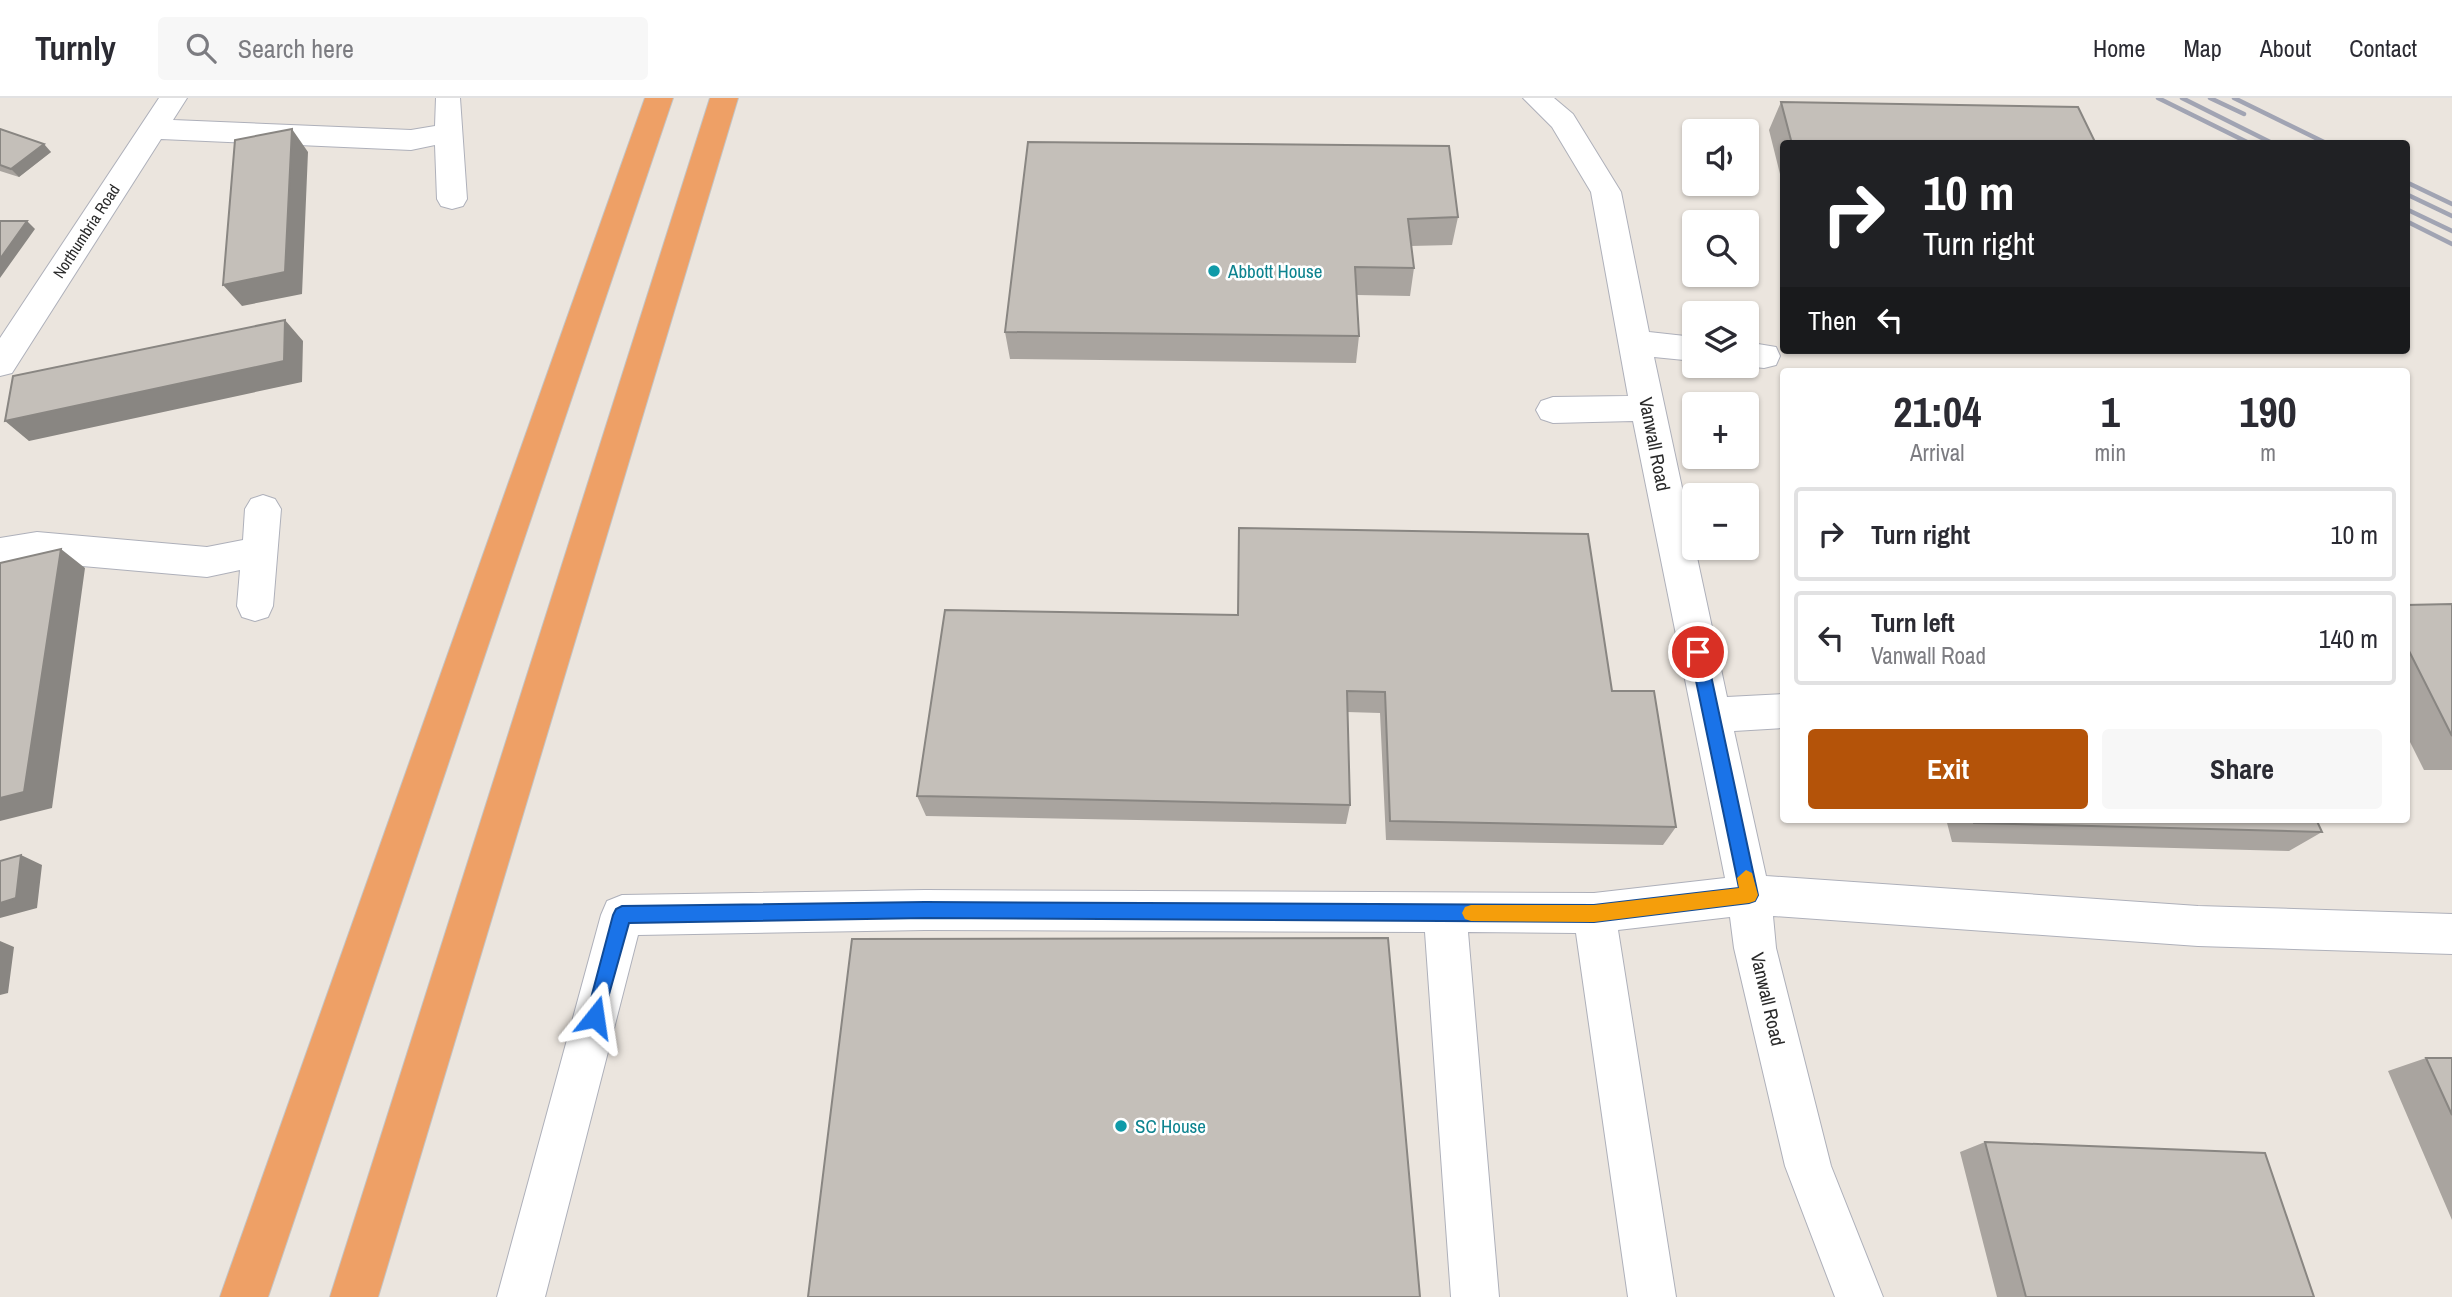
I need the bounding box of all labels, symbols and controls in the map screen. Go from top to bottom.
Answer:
search box [158,17,648,80]
text: Turnly [35,26,116,70]
icon: search [182,29,220,67]
text: Search here [238,31,354,66]
text: Home [2093,32,2145,64]
text: Map [2183,32,2222,64]
text: About [2260,32,2311,64]
text: Contact [2349,32,2417,64]
map controls [1682,119,1759,560]
button: sound [1682,119,1759,196]
text: 10 m [1923,159,2015,225]
icon: right [1808,168,1899,259]
street label: Northumbria Road [47,180,125,282]
button: search [1682,210,1759,287]
text: Turn right [1923,222,2035,265]
place label: Abbott House [1227,258,1322,284]
marker: Abbott House [1206,263,1222,279]
button: layers [1682,301,1759,378]
icon: left [1871,301,1909,339]
text: Then [1808,303,1857,338]
text: 21:04 [1893,384,1981,440]
text: 1 [2101,384,2120,440]
text: 190 [2239,384,2297,440]
button: + [1682,392,1759,469]
street label: Vanwall Road [1633,395,1677,493]
text: Arrival [1910,437,1965,468]
text: min [2095,437,2126,468]
text: m [2260,437,2276,468]
button: − [1682,483,1759,560]
icon: right [1812,515,1850,553]
text: Turn right [1871,517,1970,552]
text: 10 m [2331,517,2378,552]
text: Turn left [1871,605,1955,640]
icon: left [1812,619,1850,657]
text: 140 m [2319,621,2378,656]
pin [1668,622,1728,682]
icon: arrive [1679,633,1717,671]
text: Vanwall Road [1871,640,1986,671]
button: Exit [1808,729,2088,809]
button: Share [2102,729,2382,809]
street label: Vanwall Road [1745,950,1791,1048]
position arrow [558,980,632,1054]
place label: SC House [1135,1113,1206,1139]
marker: SC House [1113,1118,1129,1134]

